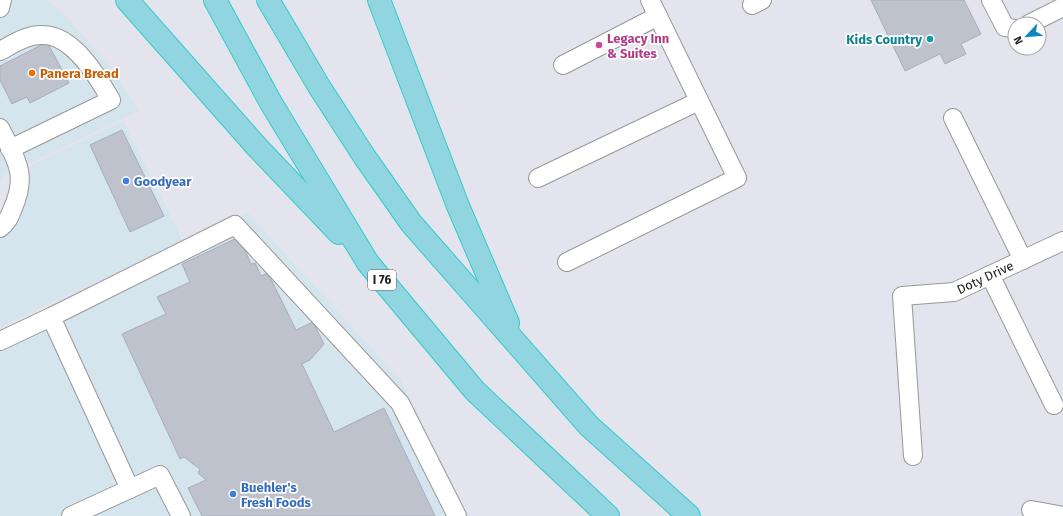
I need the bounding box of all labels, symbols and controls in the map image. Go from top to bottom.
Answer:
north arrow [1007,16,1047,56]
place label: Legacy Inn & Suites [607,31,669,61]
place label: Kids Country [846,32,922,47]
marker: Kids Country [925,34,935,44]
text: N [1011,34,1026,46]
marker: Legacy Inn & Suites [594,40,604,50]
place label: Panera Bread [40,66,119,81]
marker: Panera Bread [27,68,37,78]
place label: Goodyear [134,174,192,189]
marker: Goodyear [121,176,131,186]
street label: Doty Drive [954,258,1016,297]
road number: I 76 [368,270,396,290]
place label: Buehler's Fresh Foods [241,480,312,510]
marker: Buehler's Fresh Foods [228,489,238,499]

